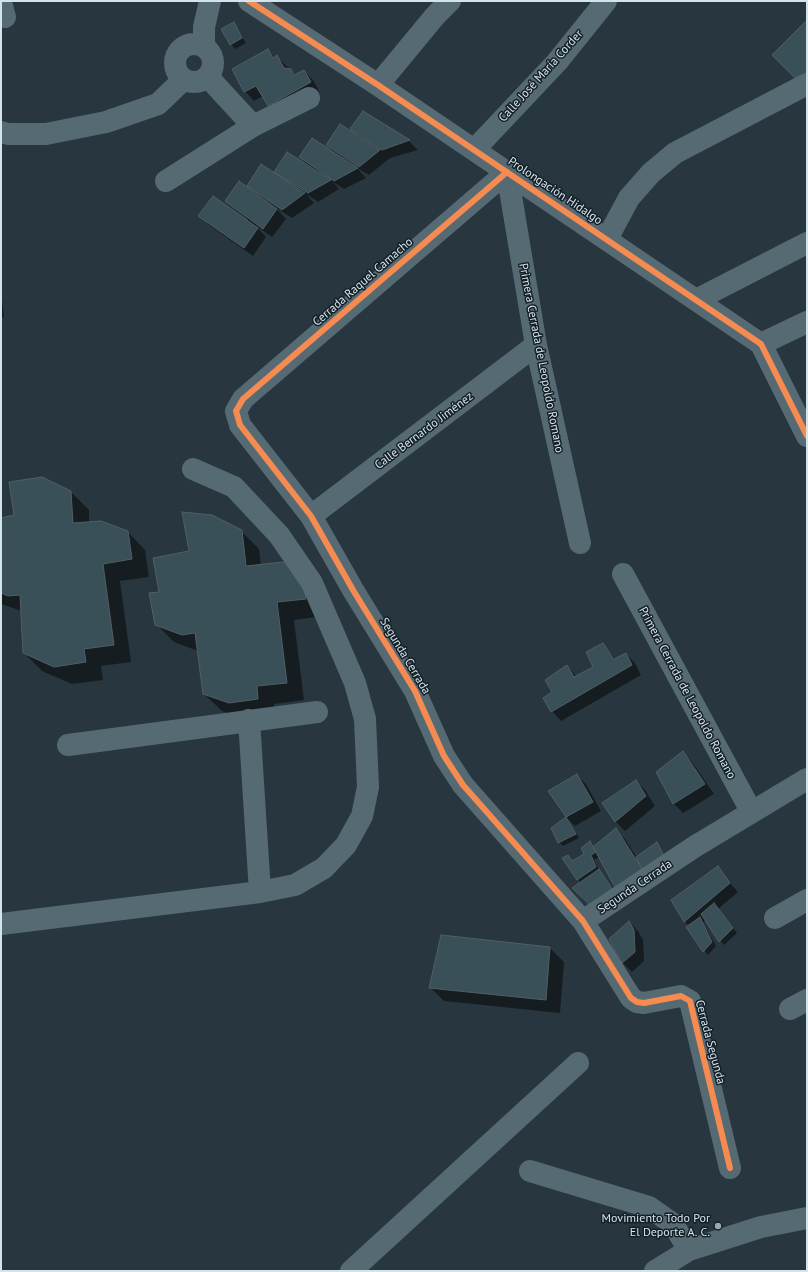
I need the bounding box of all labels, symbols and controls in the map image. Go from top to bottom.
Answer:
street label: Calle José María Corder [496,27,586,125]
street label: Prolongación Hidalgo [505,154,605,228]
street label: Cerrada Raquel Camacho [310,235,416,329]
street label: Primera Cerrada de Leopoldo Romano [516,262,566,454]
street label: Calle Bernardo Jiménez [372,389,476,473]
street label: Primera Cerrada de Leopoldo Romano [635,605,739,781]
street label: Segunda Cerrada [377,615,433,697]
street label: Segunda Cerrada [595,857,675,917]
street label: Cerrada Segunda [692,998,728,1086]
place label: Movimiento Todo Por El Deporte A. C. [602,1212,710,1240]
marker: Movimiento Todo Por El Deporte A. C. [713,1221,723,1231]

